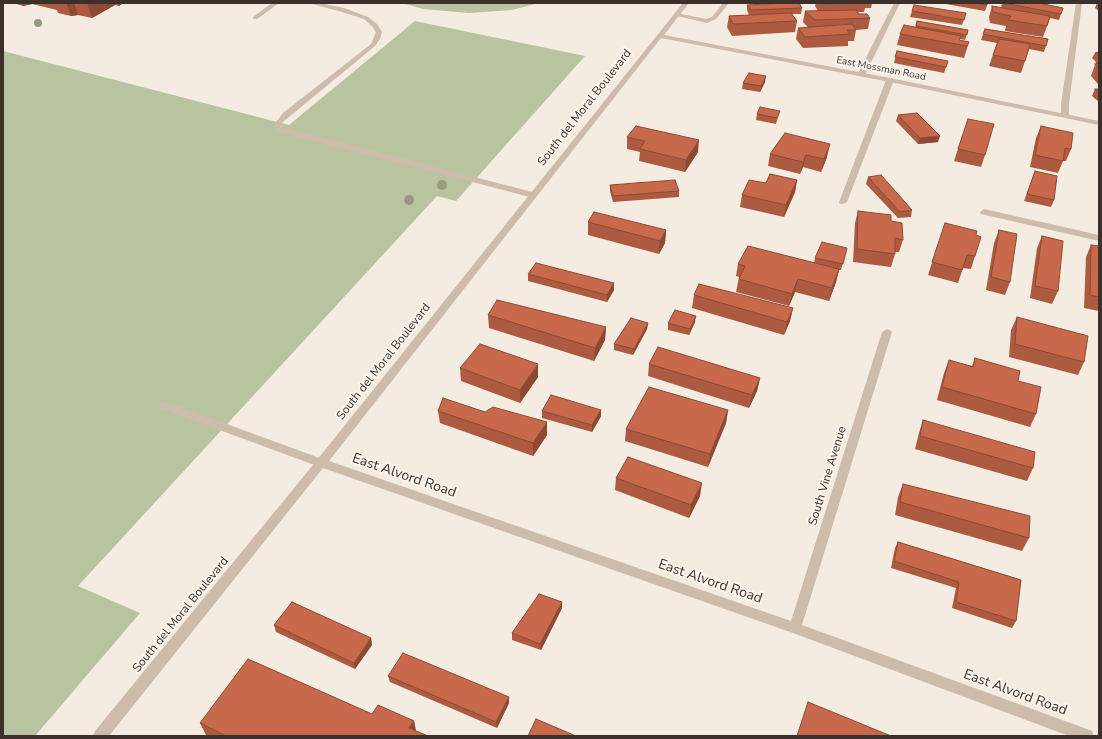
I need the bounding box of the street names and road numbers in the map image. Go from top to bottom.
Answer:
street label: South del Moral Boulevard [535,47,635,169]
street label: East Mossman Road [835,54,927,84]
street label: South del Moral Boulevard [334,301,434,423]
street label: South Vine Avenue [806,425,850,527]
street label: East Alvord Road [350,450,458,502]
street label: South del Moral Boulevard [130,555,232,675]
street label: East Alvord Road [656,556,764,608]
street label: East Alvord Road [961,666,1069,720]

